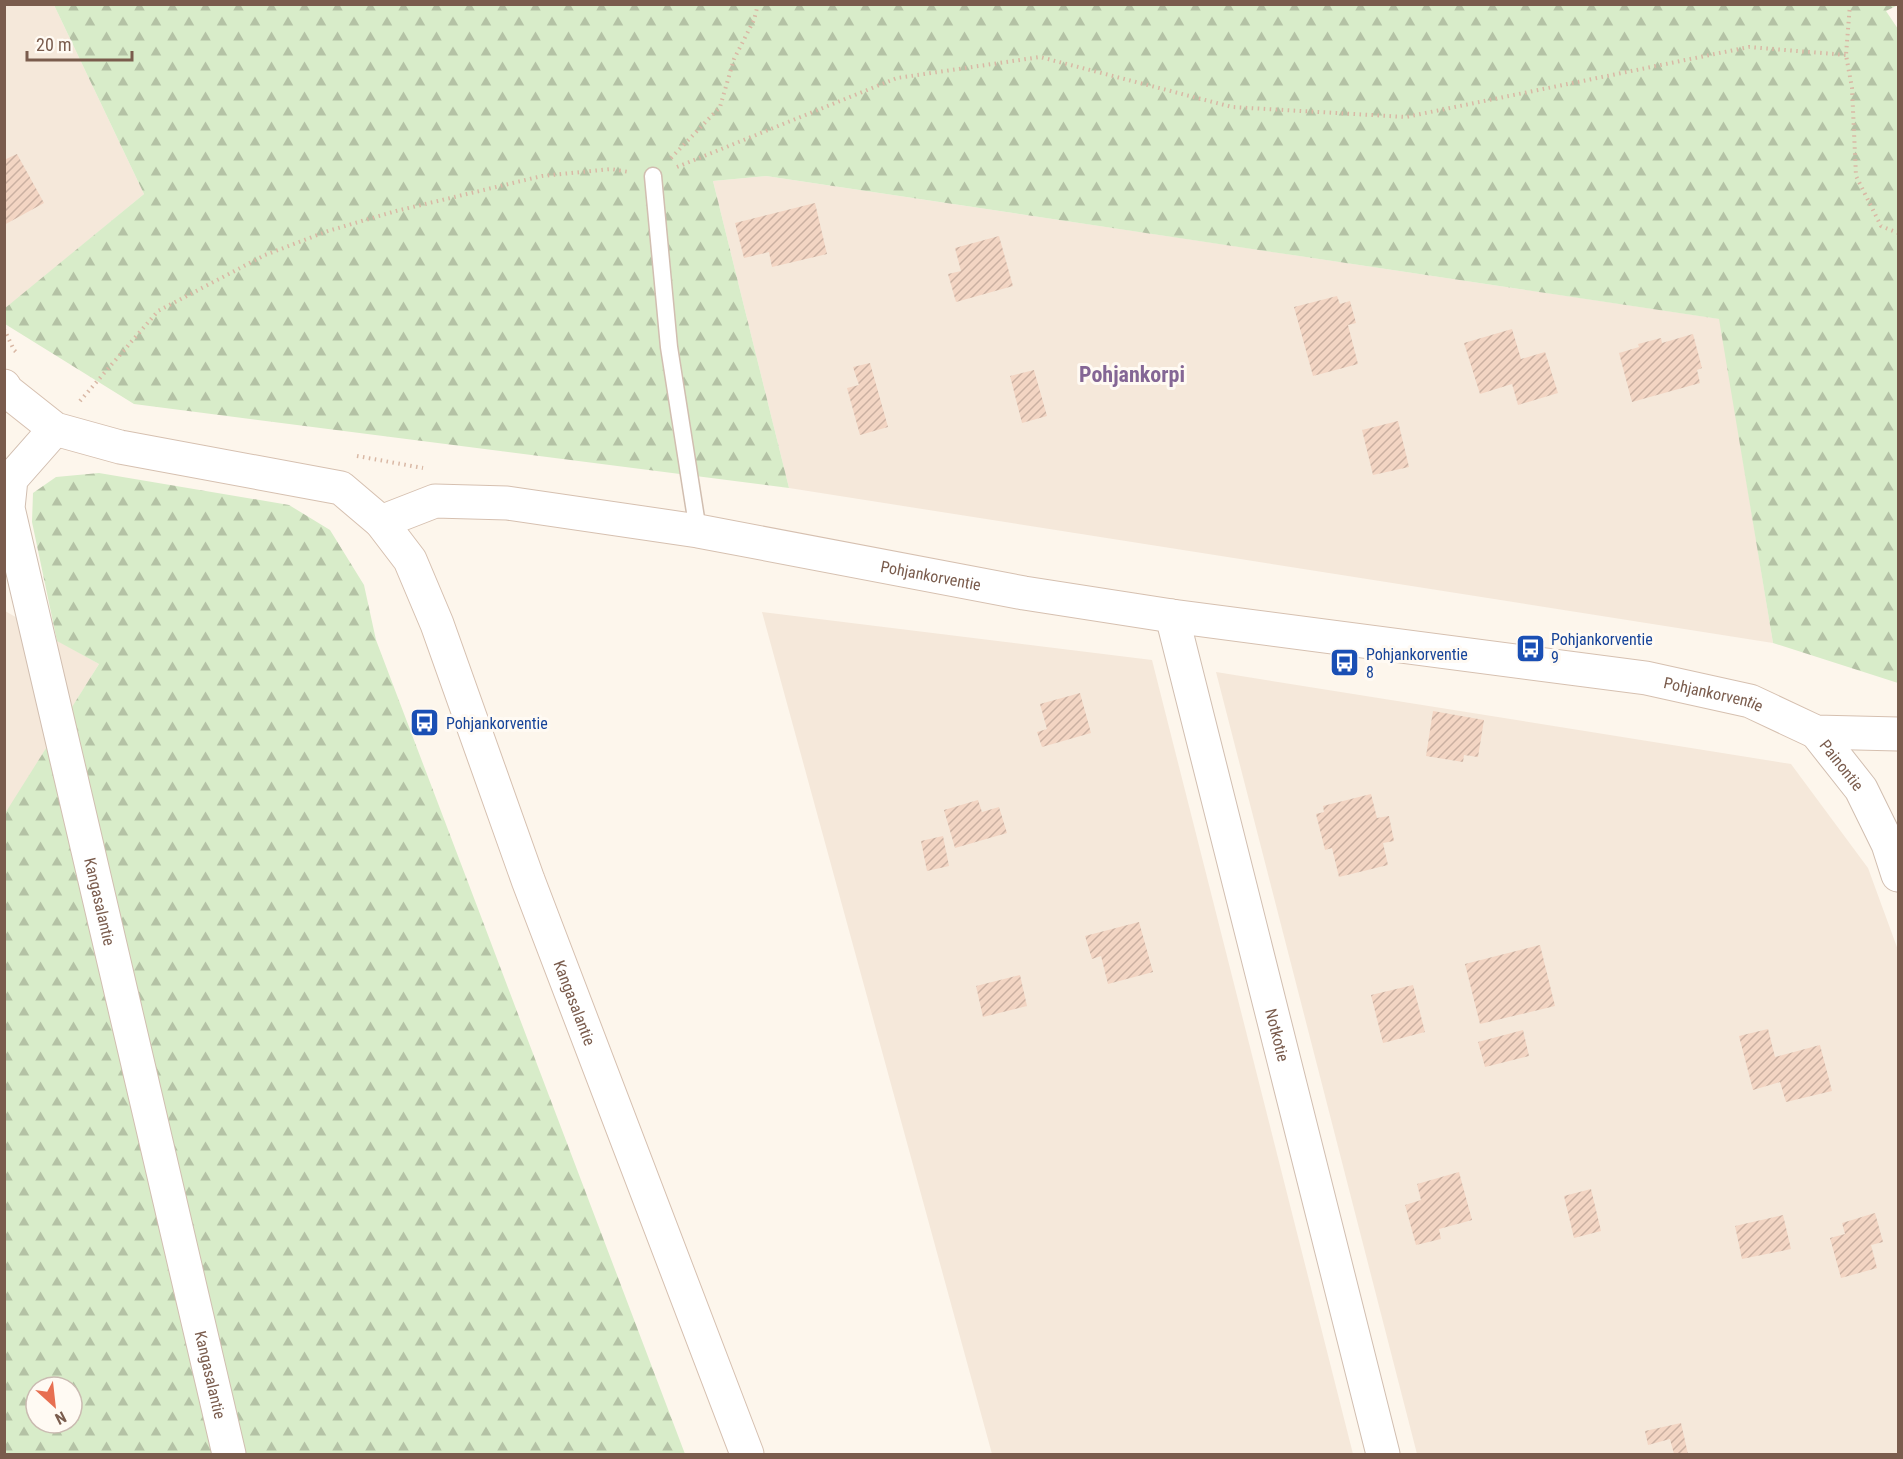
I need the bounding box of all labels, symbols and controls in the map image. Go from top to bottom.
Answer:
scale bar [27,24,132,62]
text: 20 m [36,34,71,55]
district label: Pohjankorpi [1079,362,1185,387]
street label: Pohjankorventie [879,556,983,594]
place label: Pohjankorventie 9 [1551,630,1653,667]
bus stop icon: Pohjankorventie 9 [1514,632,1546,664]
place label: Pohjankorventie 8 [1366,645,1468,682]
bus stop icon: Pohjankorventie 8 [1329,647,1361,679]
street label: Pohjankorventie [1662,673,1766,715]
bus stop icon: Pohjankorventie [409,707,441,739]
place label: Pohjankorventie [446,714,548,733]
street label: Painontie [1816,736,1868,794]
street label: Kangasalantie [81,856,119,947]
street label: Kangasalantie [550,957,600,1048]
street label: Notkotie [1262,1006,1293,1063]
street label: Kangasalantie [191,1329,230,1421]
north arrow [24,1375,84,1435]
text: N [52,1407,69,1429]

